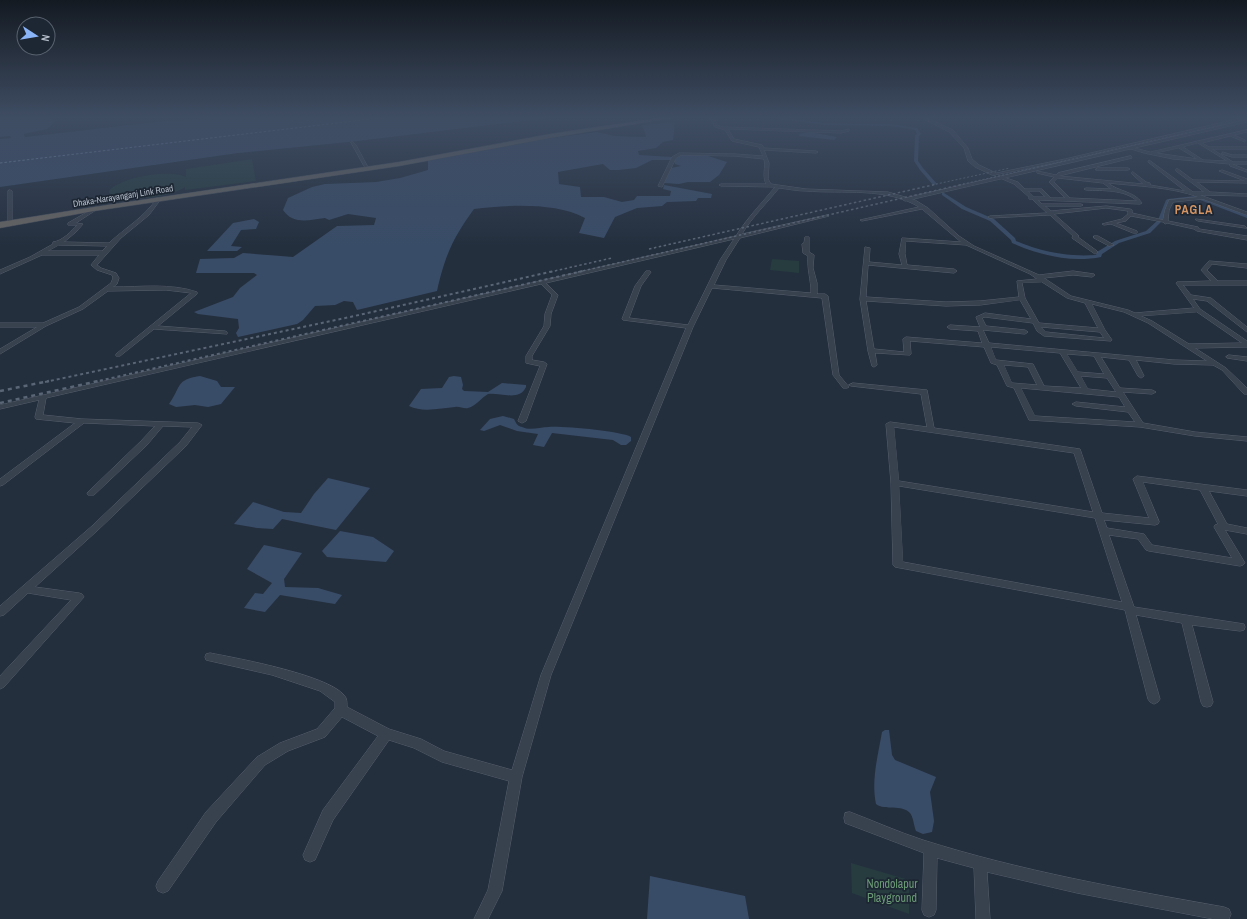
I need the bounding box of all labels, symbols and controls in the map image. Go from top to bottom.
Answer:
north arrow [16,16,56,56]
text: N [38,33,53,43]
street label: Dhaka-Narayanganj Link Road [72,182,174,210]
district label: PAGLA [1175,202,1213,218]
park label: Nondolapur Playground [867,876,918,906]

